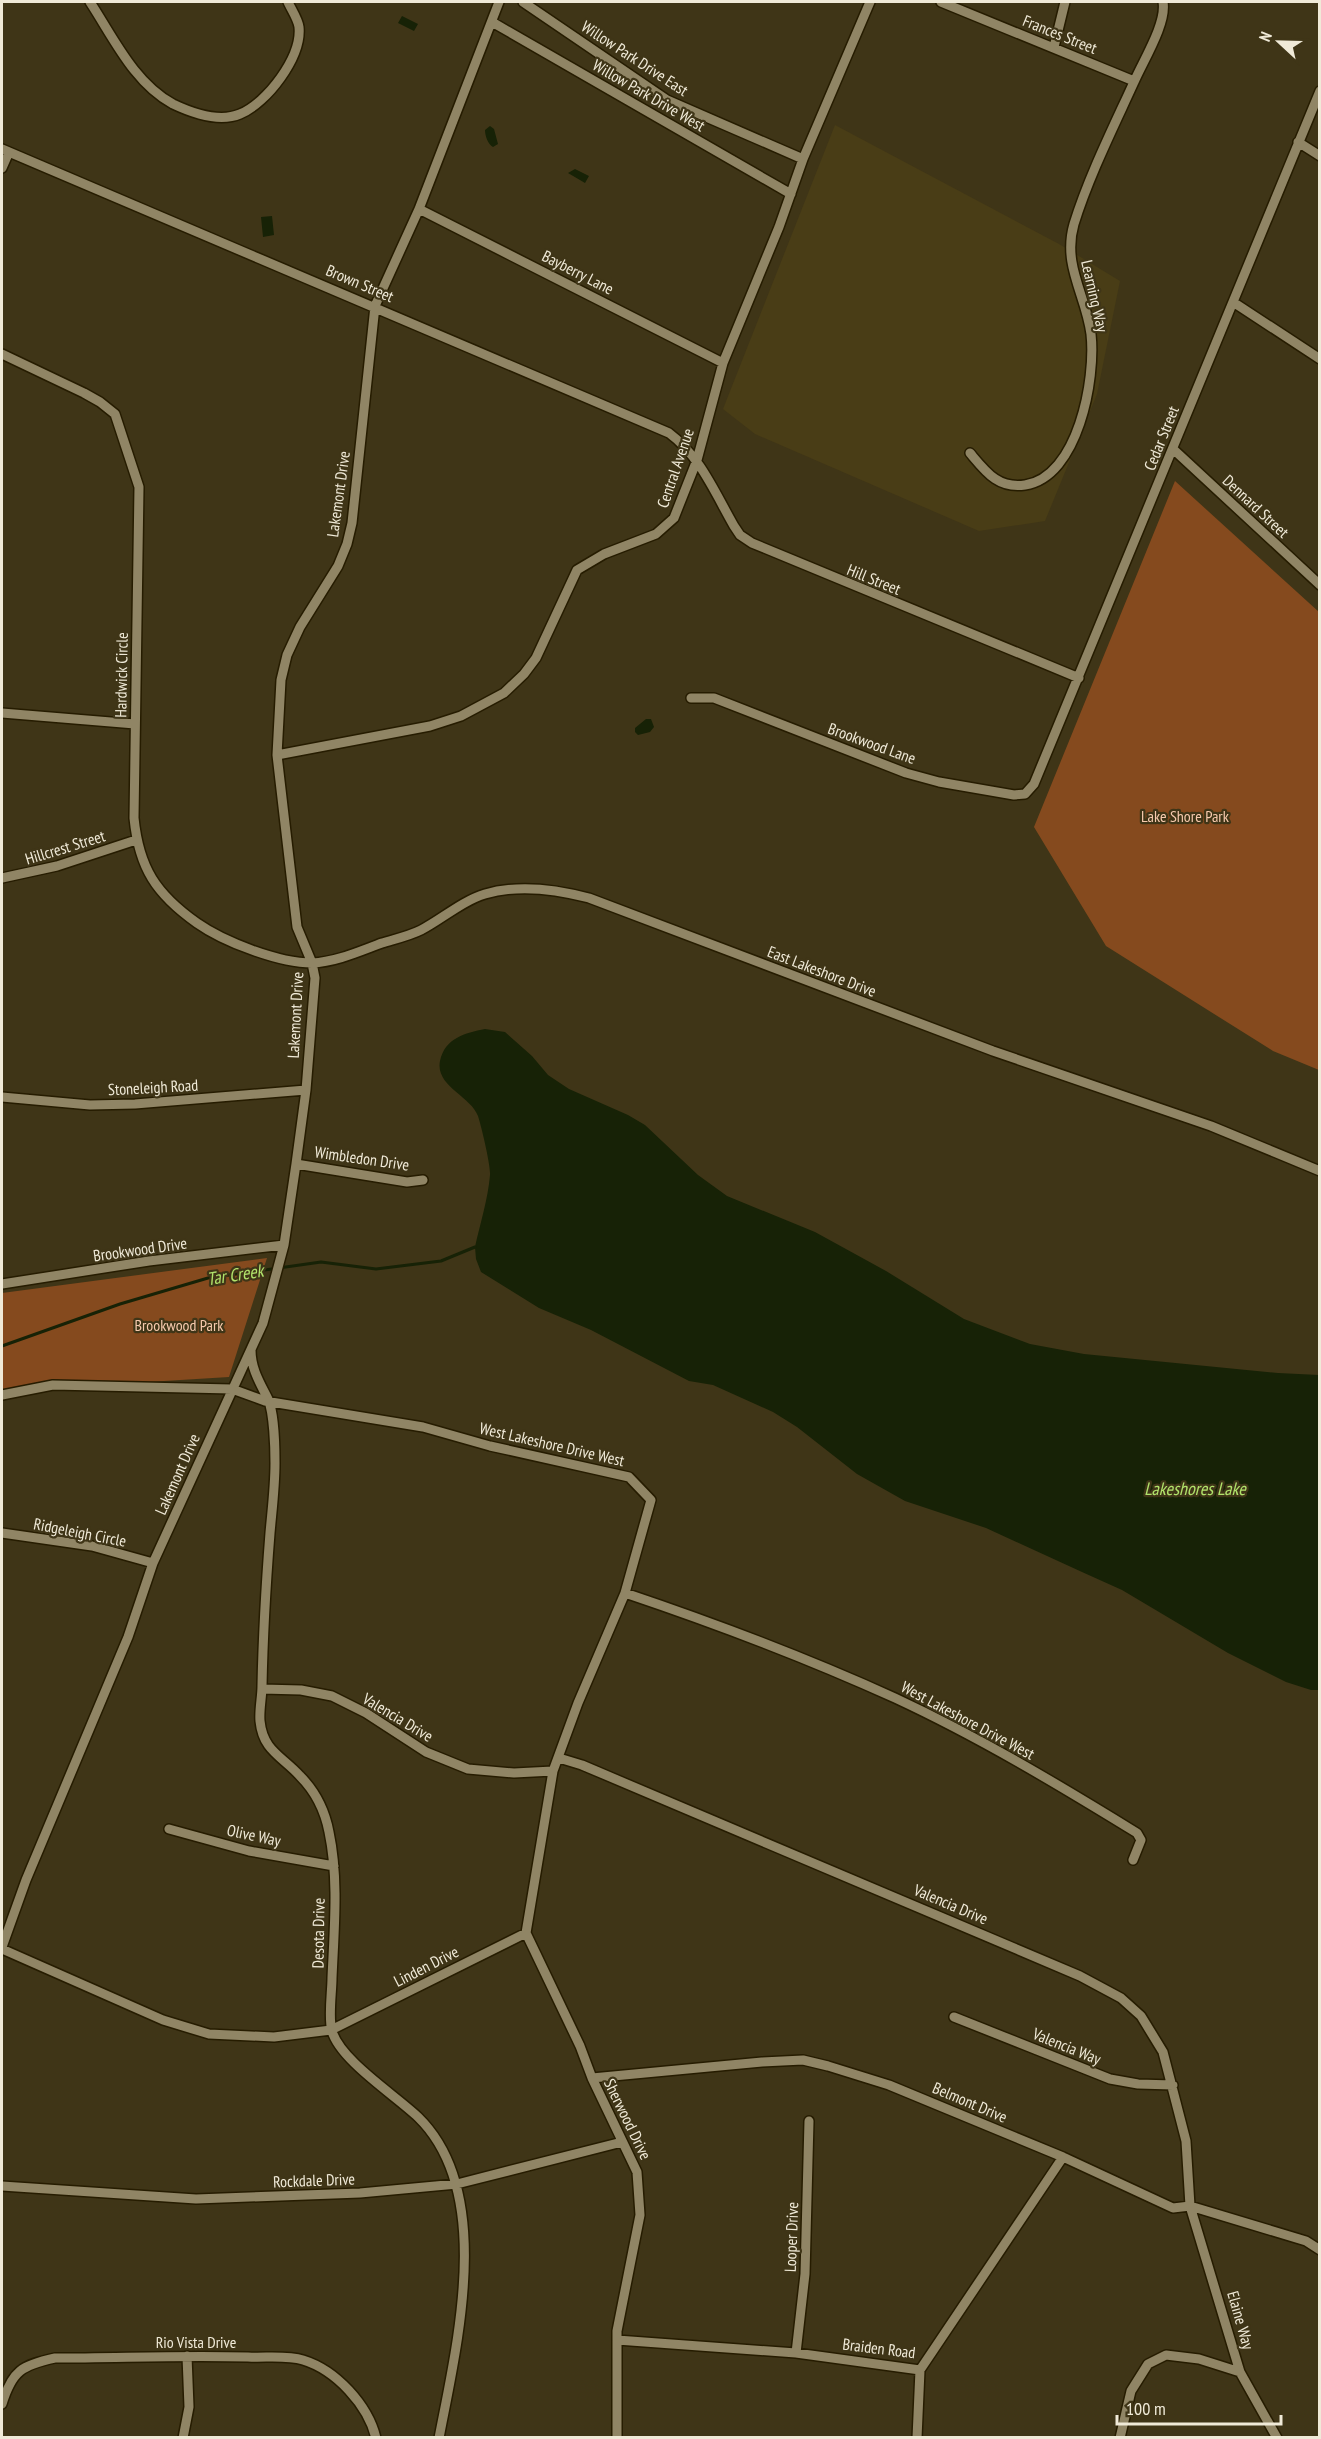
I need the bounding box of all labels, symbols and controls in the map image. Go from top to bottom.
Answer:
street label: Frances Street [1020,10,1101,58]
north arrow [1249,12,1309,72]
street label: Willow Park Drive East [578,16,693,100]
text: N [1254,29,1276,44]
street label: Willow Park Drive West [589,55,709,136]
street label: Bayberry Lane [539,245,617,299]
street label: Learning Way [1077,258,1113,334]
street label: Brown Street [323,260,397,306]
street label: Cedar Street [1139,402,1183,473]
street label: Central Avenue [652,426,698,510]
street label: Lakemont Drive [322,450,354,538]
street label: Dennard Street [1219,470,1294,542]
street label: Hill Street [844,559,904,599]
street label: Hardwick Circle [110,632,132,718]
street label: Brookwood Lane [825,718,919,768]
park label: Lake Shore Park [1141,806,1230,826]
street label: Hillcrest Street [23,825,108,869]
street label: East Lakeshore Drive [765,941,879,1001]
street label: Lakemont Drive [283,971,307,1059]
street label: Stoneleigh Road [107,1075,199,1099]
street label: Wimbledon Drive [313,1141,411,1175]
street label: Brookwood Drive [92,1233,188,1265]
water label: Tar Creek [205,1258,267,1290]
park label: Brookwood Park [134,1315,224,1335]
street label: West Lakeshore Drive West [478,1418,627,1471]
street label: Lakemont Drive [150,1430,204,1518]
water label: Lakeshores Lake [1144,1477,1247,1500]
street label: Ridgeleigh Circle [32,1513,128,1551]
street label: West Lakeshore Drive West [898,1676,1039,1764]
street label: Valencia Drive [358,1688,437,1746]
street label: Olive Way [225,1820,283,1850]
street label: Valencia Drive [910,1879,991,1929]
street label: Desota Drive [307,1898,329,1968]
street label: Linden Drive [390,1941,462,1991]
street label: Valencia Way [1029,2023,1104,2069]
street label: Sherwood Drive [600,2075,656,2163]
street label: Belmont Drive [930,2077,1010,2127]
street label: Rockdale Drive [273,2169,355,2191]
street label: Looper Drive [780,2202,802,2272]
street label: Elaine Way [1223,2288,1259,2352]
street label: Rio Vista Drive [156,2332,236,2352]
street label: Braiden Road [842,2334,917,2362]
scale bar [1117,2388,1280,2426]
text: 100 m [1126,2397,1166,2420]

